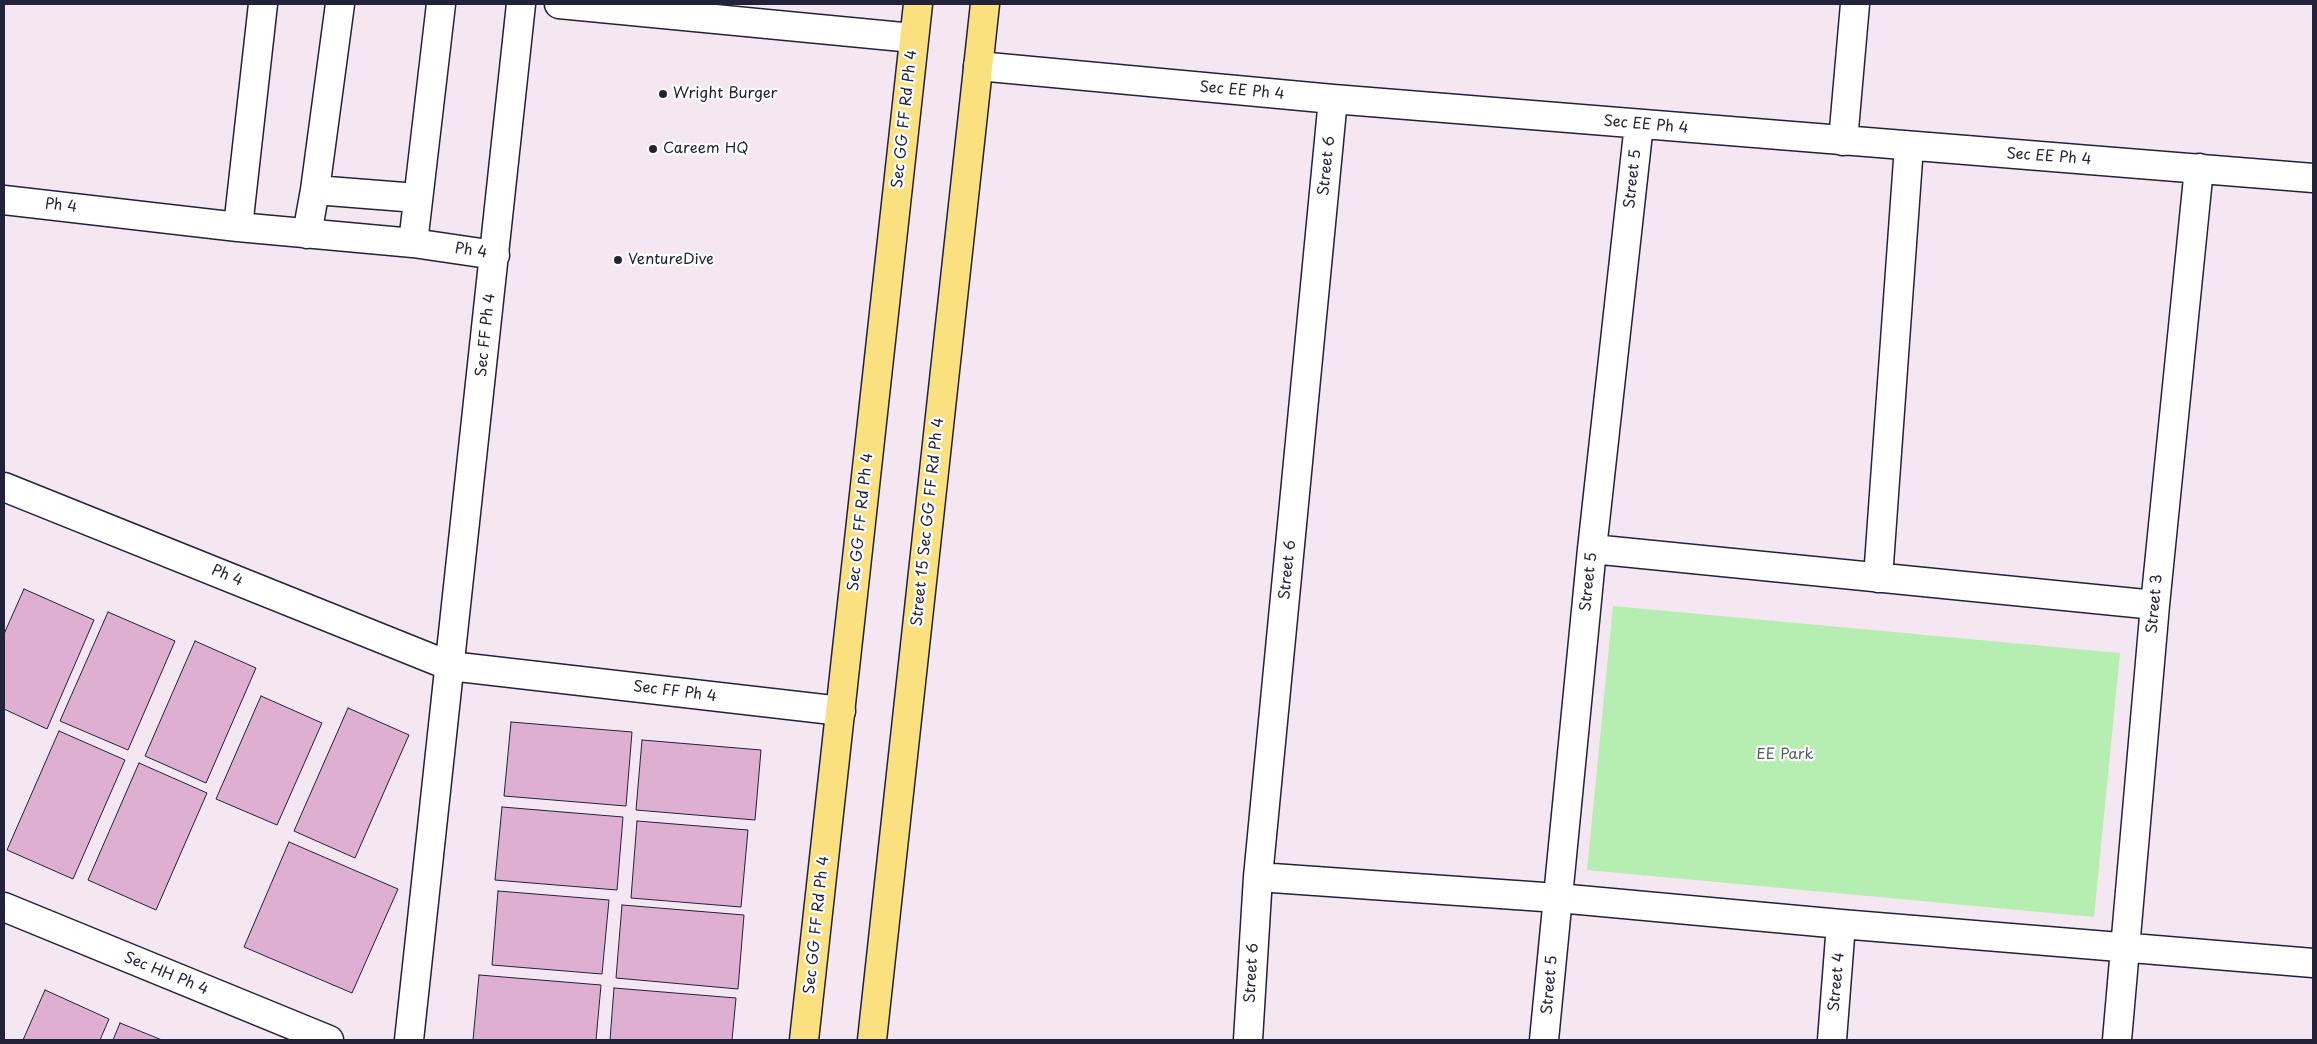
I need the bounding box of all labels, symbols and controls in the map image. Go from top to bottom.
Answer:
street label: Sec GG FF Rd Ph 4 [889,49,921,189]
street label: Sec EE Ph 4 [1199,78,1285,104]
place label: Wright Burger [673,85,778,103]
marker: Wright Burger [657,88,669,100]
street label: Sec EE Ph 4 [1603,112,1689,138]
street label: Street 6 [1315,135,1339,197]
place label: Careem HQ [663,140,748,158]
marker: Careem HQ [647,143,659,155]
street label: Sec EE Ph 4 [2006,145,2092,169]
street label: Street 5 [1621,149,1645,209]
street label: Ph 4 [44,195,78,217]
street label: Ph 4 [454,240,488,262]
place label: VentureDive [628,251,714,269]
marker: VentureDive [612,254,624,266]
street label: Sec FF Ph 4 [473,292,499,378]
street label: Street 15 Sec GG FF Rd Ph 4 [908,417,948,627]
street label: Sec GG FF Rd Ph 4 [845,452,877,592]
street label: Street 6 [1276,539,1300,601]
street label: Street 5 [1577,552,1601,612]
street label: Ph 4 [209,562,245,590]
street label: Street 3 [2143,574,2167,634]
street label: Sec FF Ph 4 [632,678,718,706]
park label: EE Park [1756,746,1814,764]
street label: Sec GG FF Rd Ph 4 [801,855,833,995]
street label: Street 6 [1241,942,1263,1004]
street label: Sec HH Ph 4 [121,949,211,999]
street label: Street 4 [1825,952,1849,1012]
street label: Street 5 [1538,955,1562,1015]

